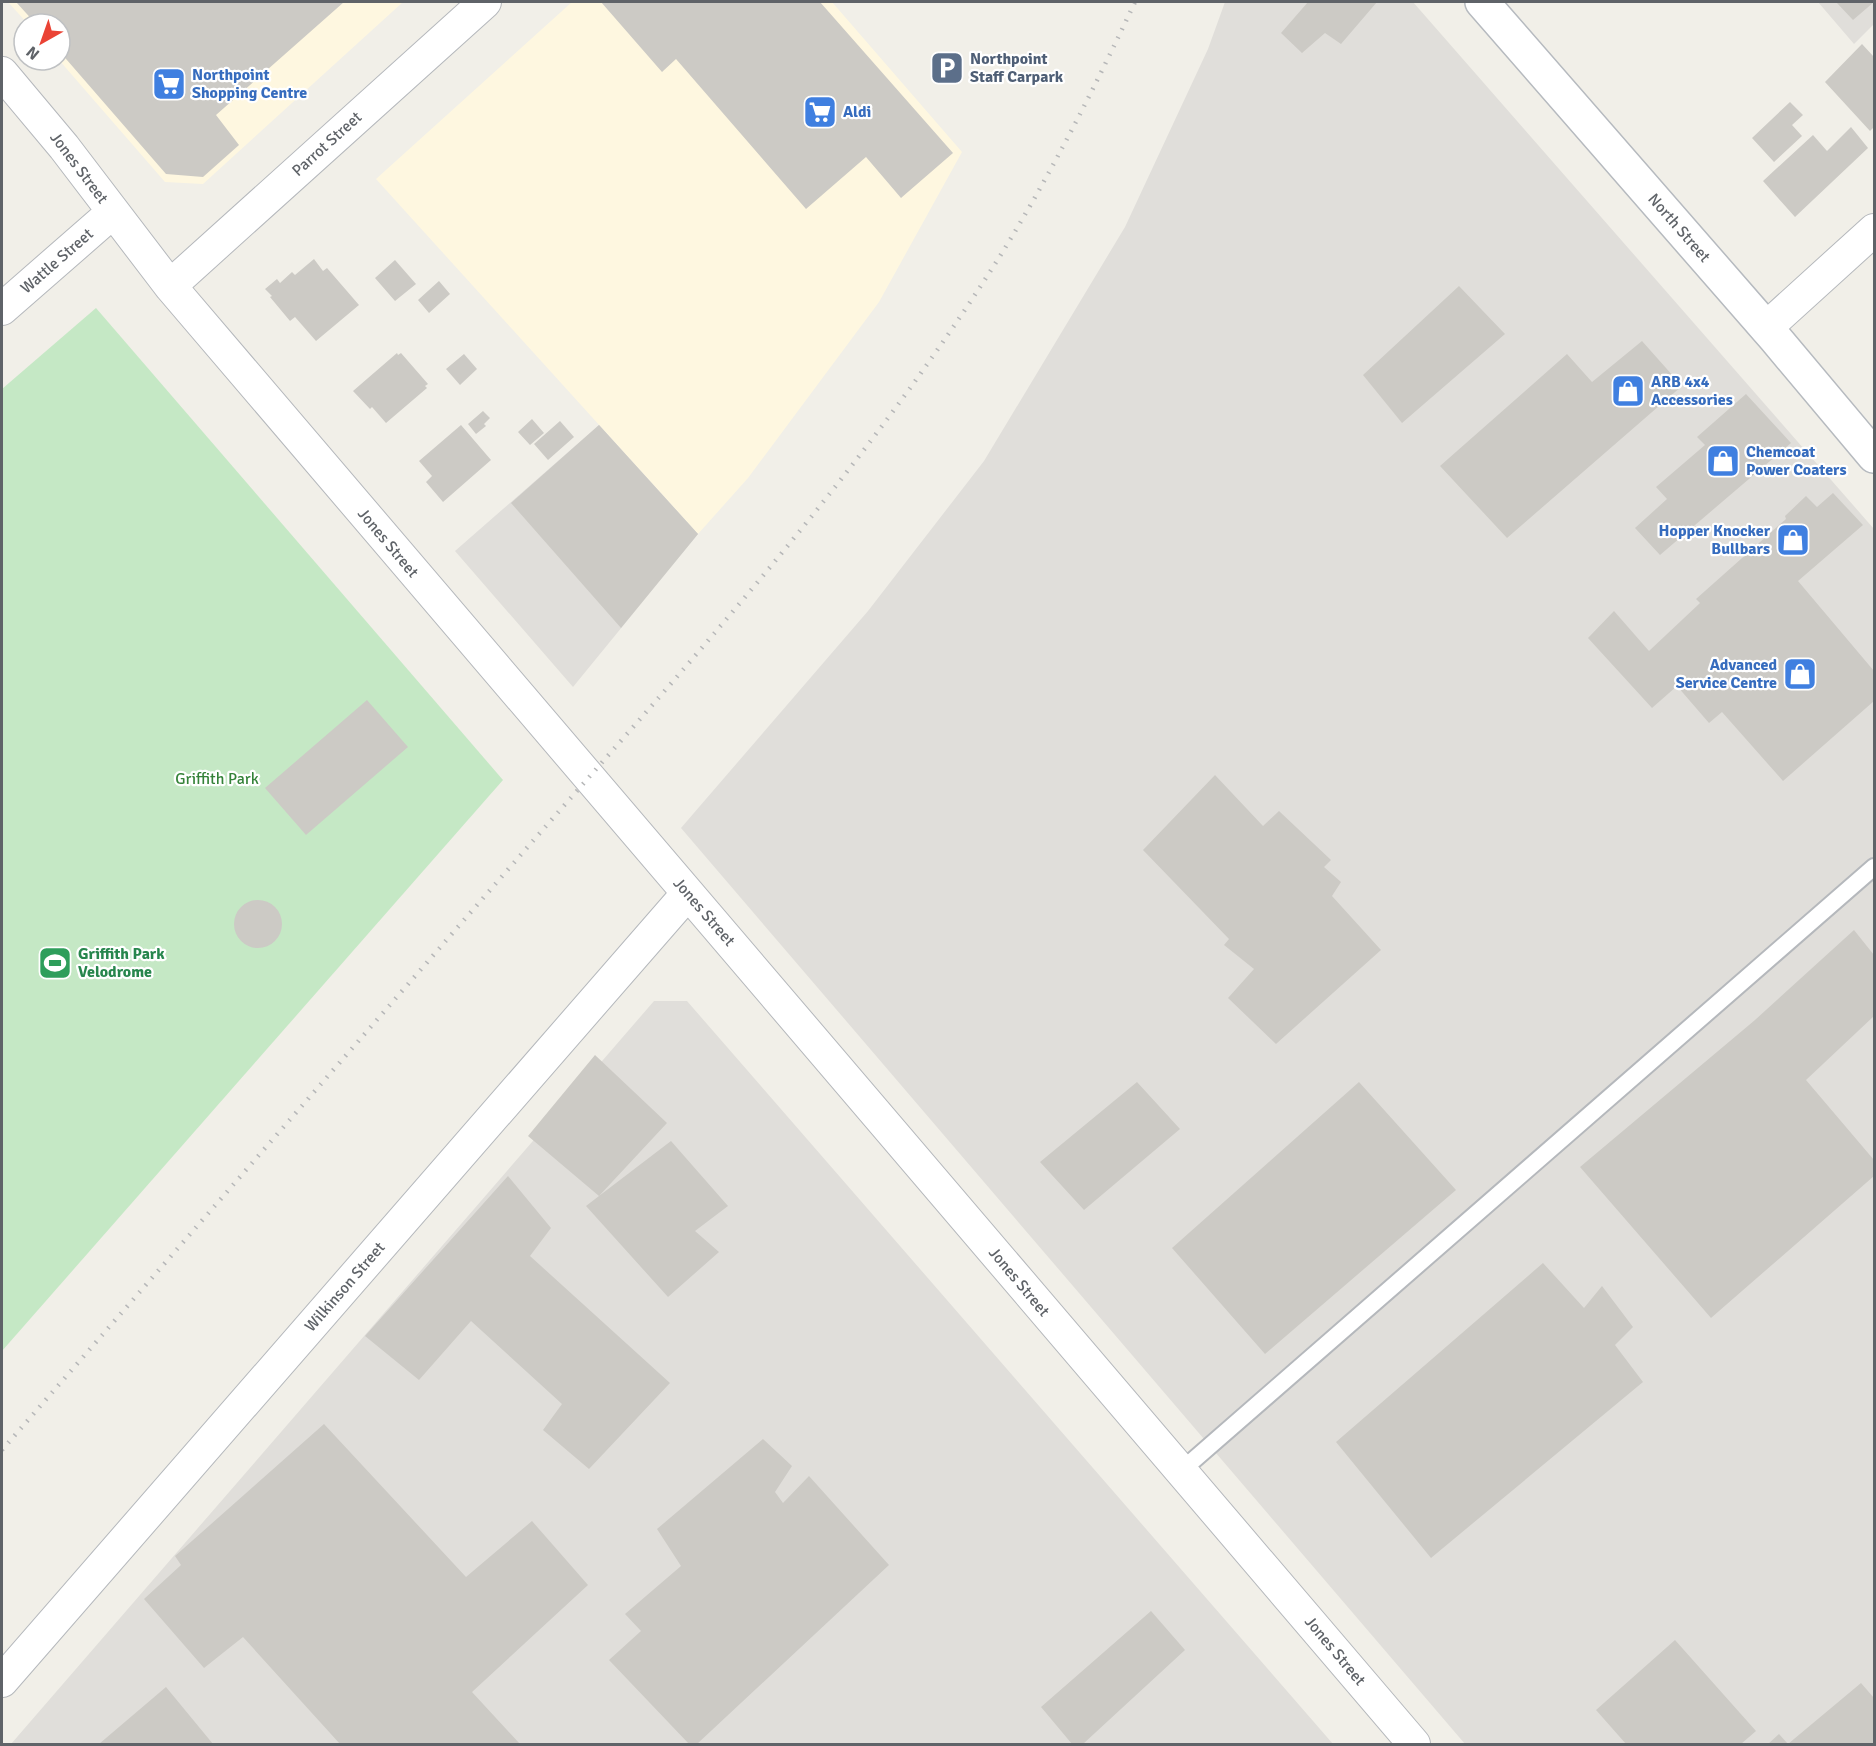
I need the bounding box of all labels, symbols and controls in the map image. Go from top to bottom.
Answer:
north arrow [12,12,72,72]
text: N [22,41,44,64]
place label: Northpoint Staff Carpark [970,49,1064,87]
parking icon: Northpoint Staff Carpark [929,50,965,86]
place label: Northpoint Shopping Centre [192,65,307,103]
supermarket icon: Northpoint Shopping Centre [151,66,187,102]
supermarket icon: Aldi [802,94,838,130]
place label: Aldi [843,102,871,122]
street label: Parrot Street [288,107,366,181]
street label: Jones Street [46,128,113,208]
street label: North Street [1644,189,1715,267]
street label: Wattle Street [17,224,98,298]
place label: ARB 4x4 Accessories [1651,372,1733,410]
shop icon: ARB 4x4 Accessories [1610,373,1646,409]
place label: Chemcoat Power Coaters [1746,442,1847,480]
shop icon: Chemcoat Power Coaters [1705,443,1741,479]
street label: Jones Street [353,504,423,582]
place label: Hopper Knocker Bullbars [1659,521,1771,559]
shop icon: Hopper Knocker Bullbars [1775,522,1811,558]
place label: Advanced Service Centre [1676,655,1777,693]
shop icon: Advanced Service Centre [1782,656,1818,692]
park label: Griffith Park [175,769,259,789]
street label: Jones Street [669,874,740,951]
place label: Griffith Park Velodrome [78,944,165,982]
sports icon: Griffith Park Velodrome [37,945,73,981]
street label: Wilkinson Street [300,1238,390,1336]
street label: Jones Street [984,1243,1054,1321]
street label: Jones Street [1300,1612,1370,1690]

